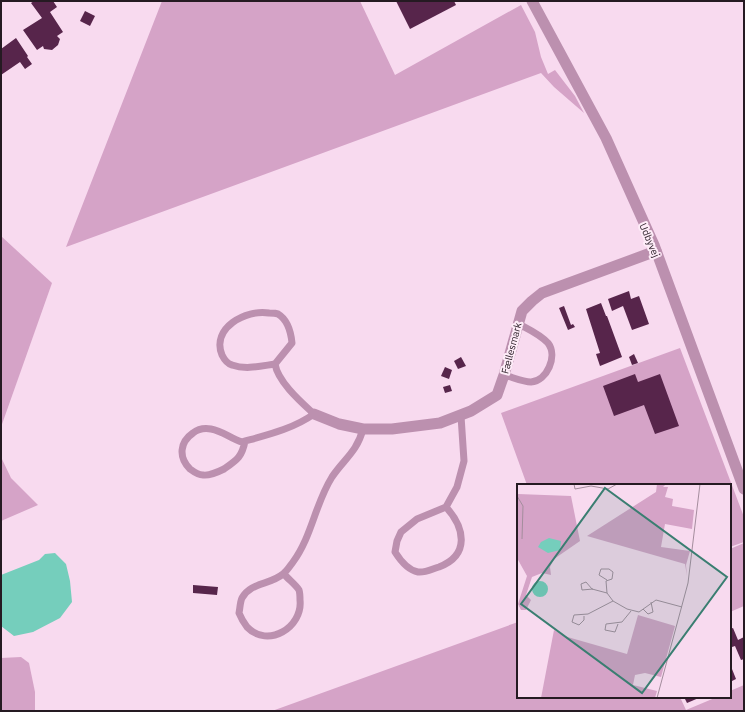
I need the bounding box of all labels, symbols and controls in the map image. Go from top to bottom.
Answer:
street label: Udbyvej [636,221,663,259]
street label: Fællesmark [498,320,525,375]
inset map [517,484,731,698]

